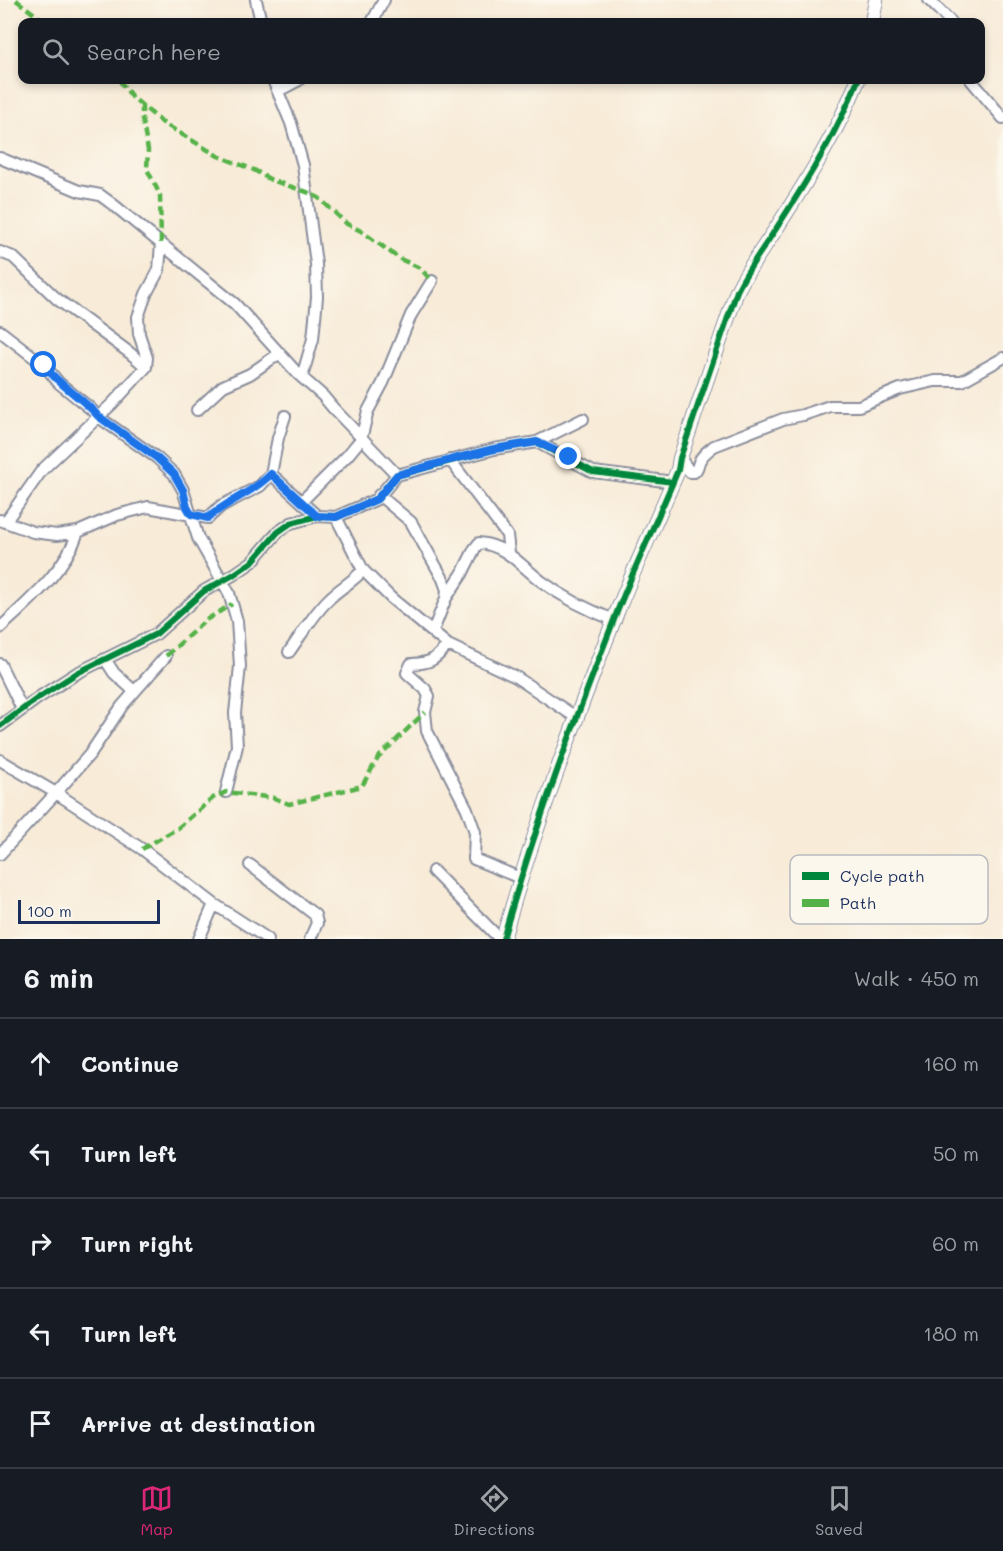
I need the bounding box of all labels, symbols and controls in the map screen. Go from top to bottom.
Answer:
search box [18,18,985,84]
icon: search [39,35,72,68]
text: Search here [87,37,221,66]
route start [30,351,56,377]
route end [555,443,581,469]
legend [790,855,988,924]
text: Cycle path [840,865,924,886]
text: Path [840,892,876,913]
scale bar [18,897,160,924]
text: 100 m [27,900,72,921]
text: 6 min [24,961,93,995]
text: Walk · 450 m [854,965,979,991]
icon: ahead [24,1047,57,1080]
text: Continue [81,1049,179,1078]
text: 160 m [923,1050,979,1076]
icon: left [24,1137,57,1170]
text: Turn left [81,1139,177,1168]
text: 50 m [933,1140,979,1166]
icon: right [24,1227,57,1260]
text: Turn right [81,1229,193,1258]
text: 60 m [932,1230,979,1256]
icon: left [24,1317,57,1350]
text: Turn left [81,1319,177,1348]
text: 180 m [923,1320,979,1346]
icon: arrive [24,1407,57,1440]
text: Arrive at destination [81,1409,316,1438]
tab: Map [140,1482,173,1539]
tab: Directions [454,1482,535,1539]
tab: Saved [815,1482,863,1539]

